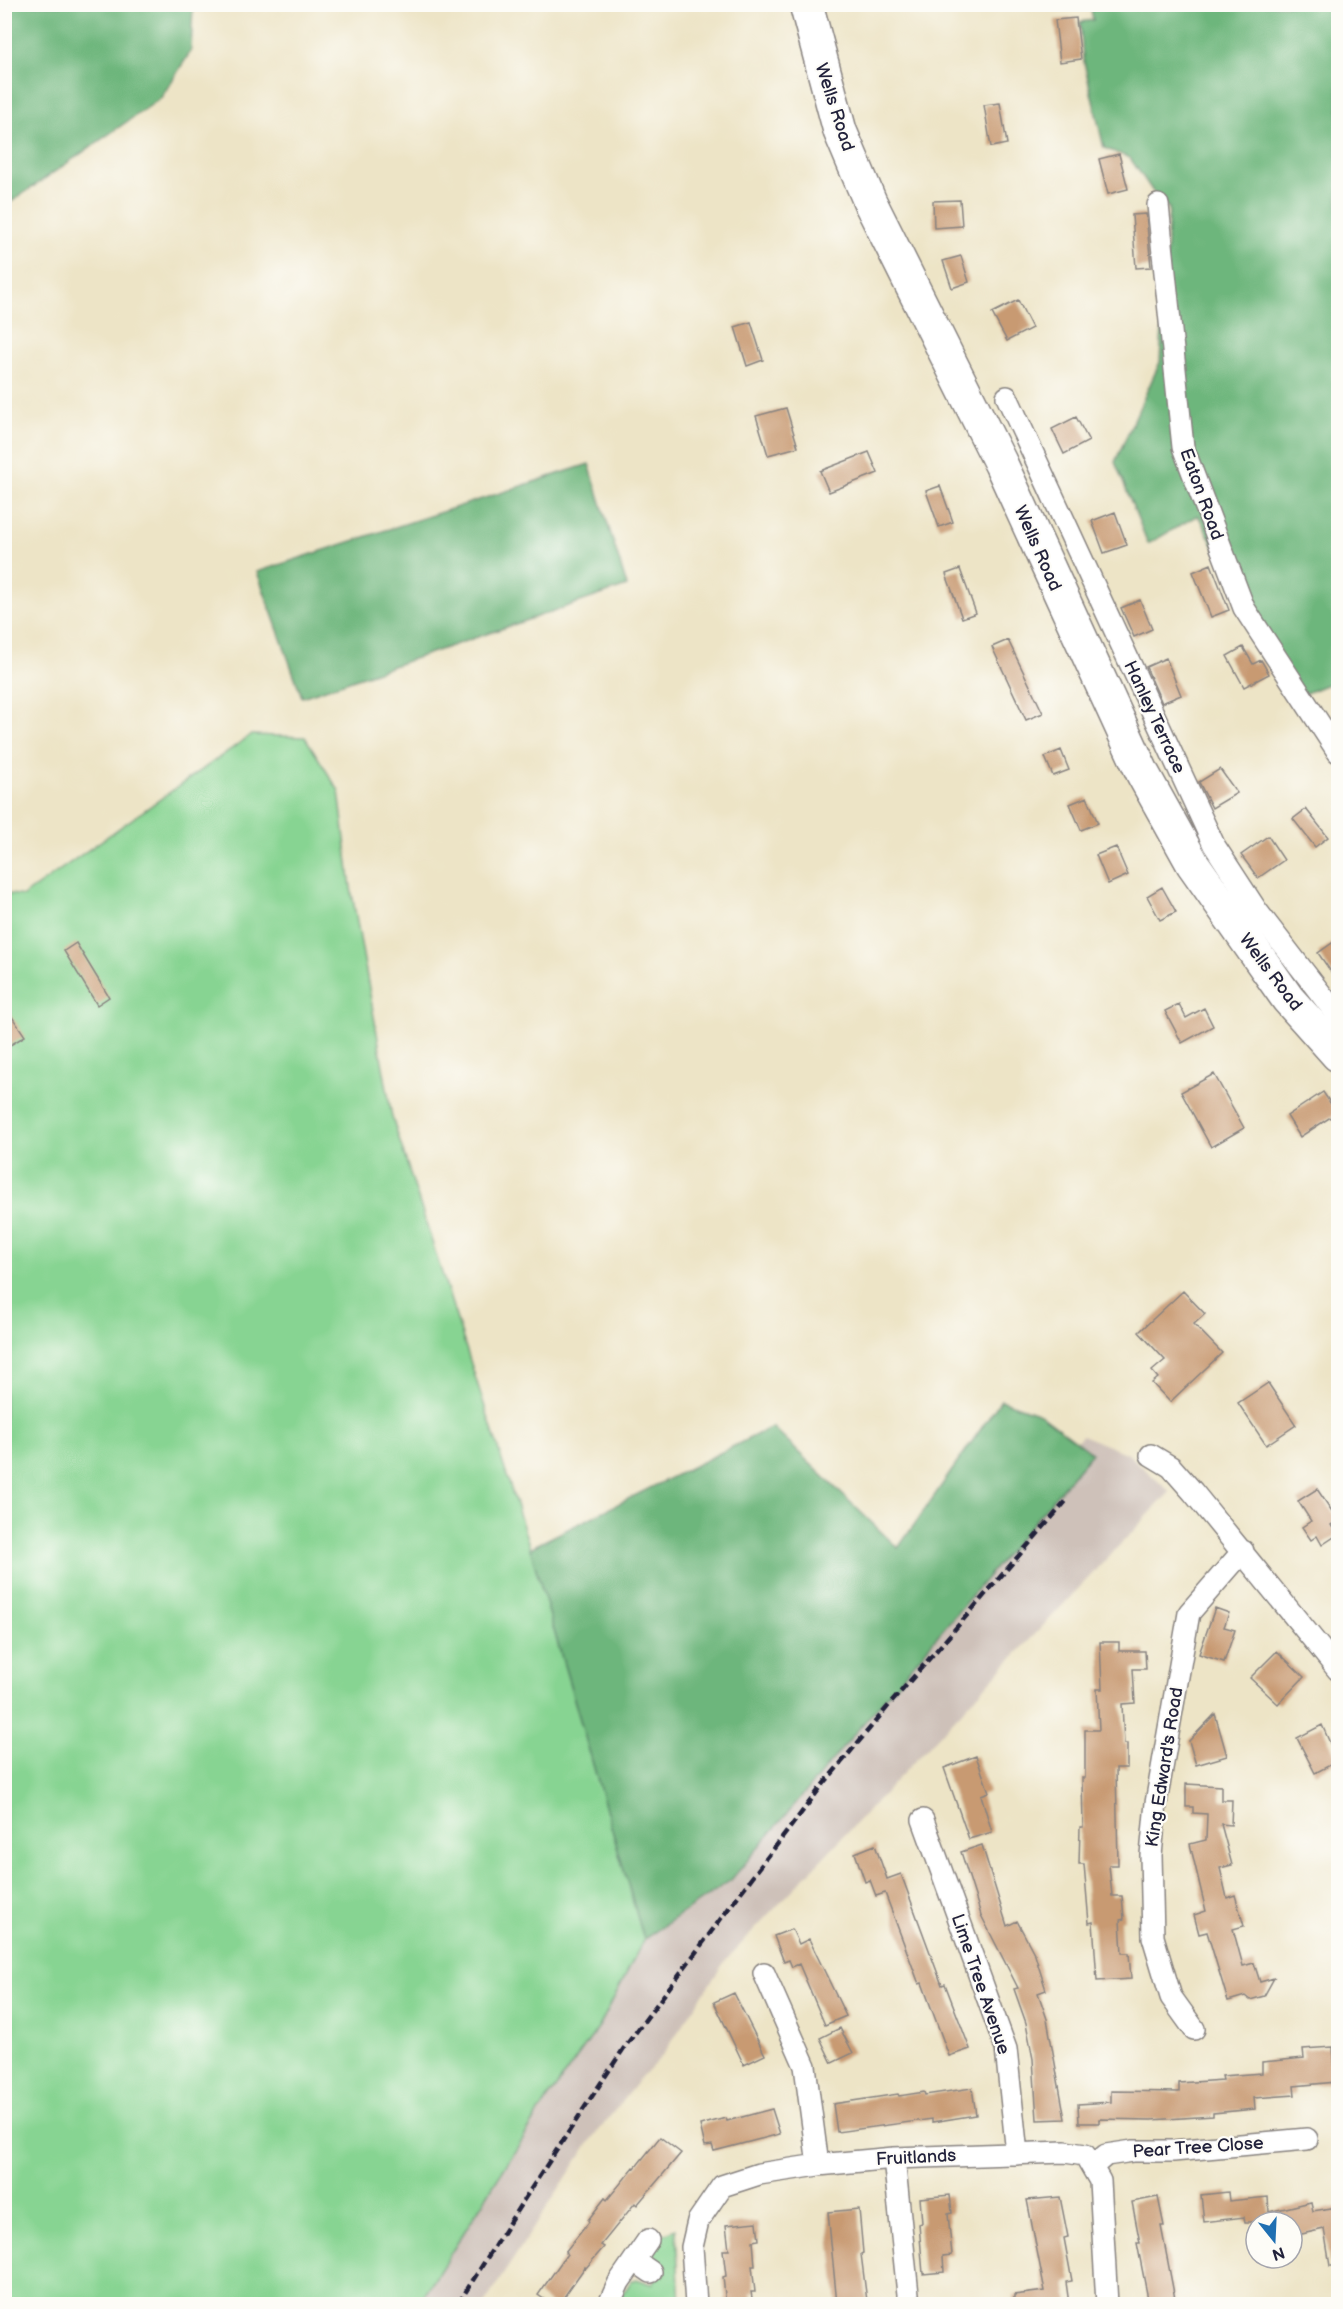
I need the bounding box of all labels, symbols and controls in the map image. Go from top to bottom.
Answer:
street label: Wells Road [810,60,859,154]
street label: Eaton Road [1175,446,1228,543]
street label: Wells Road [1009,502,1066,594]
street label: Hanley Terrace [1119,658,1190,777]
street label: Wells Road [1235,929,1306,1015]
street label: King Edward's Road [1141,1686,1187,1848]
street label: Lime Tree Avenue [947,1911,1015,2057]
street label: Pear Tree Close [1132,2132,1264,2163]
street label: Fruitlands [875,2145,957,2170]
north arrow [1244,2210,1304,2270]
text: N [1270,2242,1287,2264]

